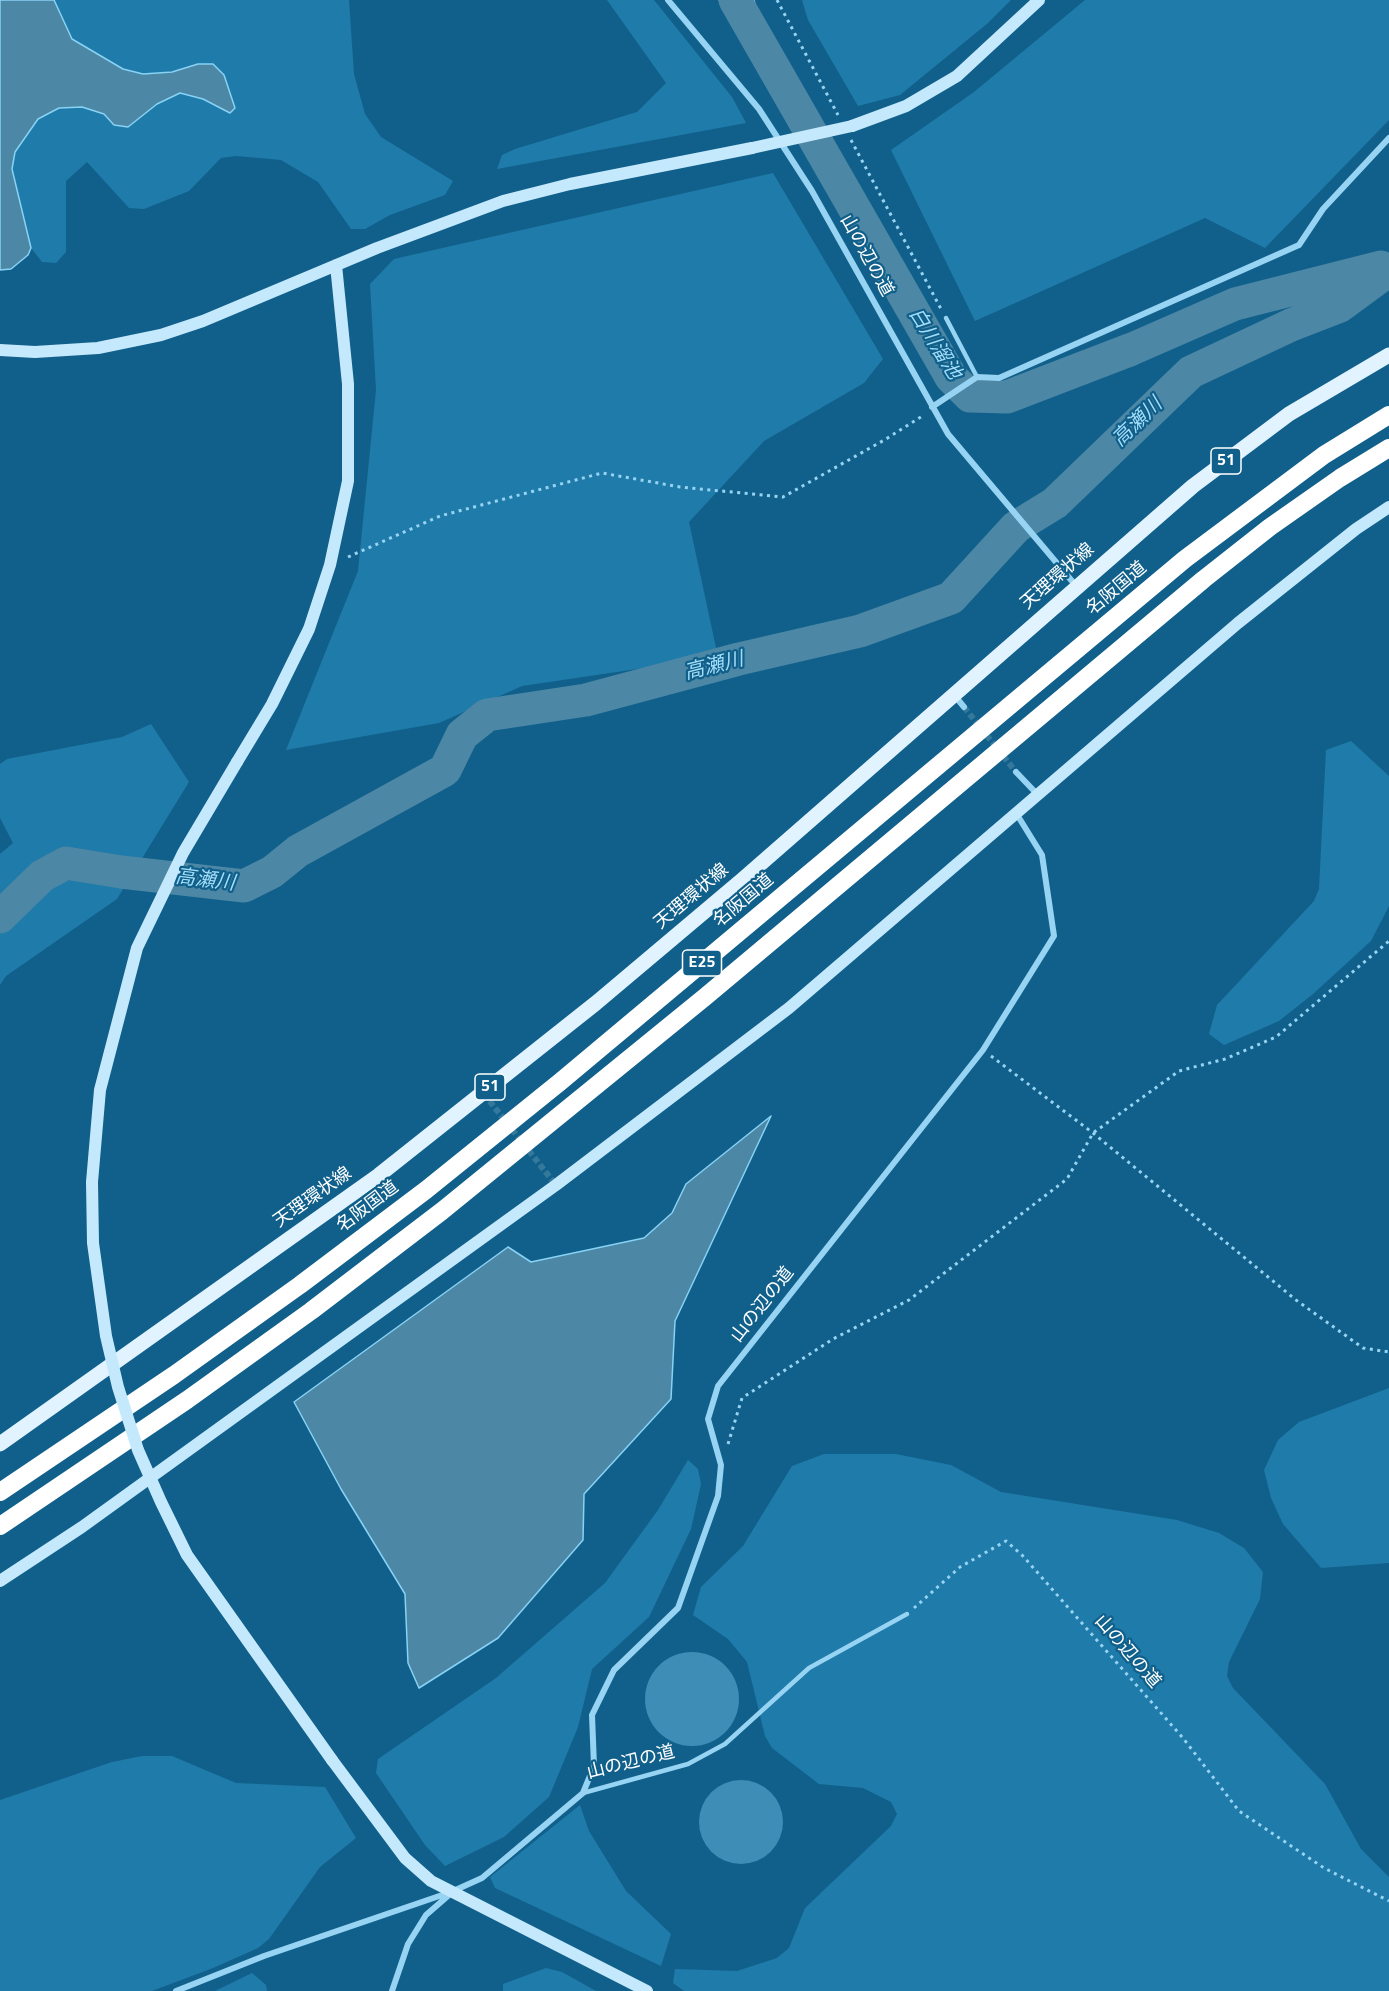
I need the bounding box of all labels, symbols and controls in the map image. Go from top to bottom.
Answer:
street label: 山の辺の道 [835,211,897,301]
water label: 白川溜池 [903,304,965,384]
water label: 高瀬川 [1108,394,1168,452]
road number: 51 [1211,448,1241,474]
street label: 天理環状線 [1017,539,1099,615]
street label: 名阪国道 [1082,558,1152,620]
water label: 高瀬川 [682,648,746,686]
street label: 天理環状線 [651,860,733,934]
water label: 高瀬川 [174,865,236,897]
street label: 名阪国道 [709,870,779,932]
road number: E25 [682,950,722,976]
road number: 51 [475,1074,505,1100]
street label: 天理環状線 [270,1163,356,1233]
street label: 名阪国道 [333,1177,403,1237]
street label: 山の辺の道 [727,1263,799,1347]
street label: 山の辺の道 [1089,1611,1165,1693]
street label: 山の辺の道 [585,1742,677,1784]

